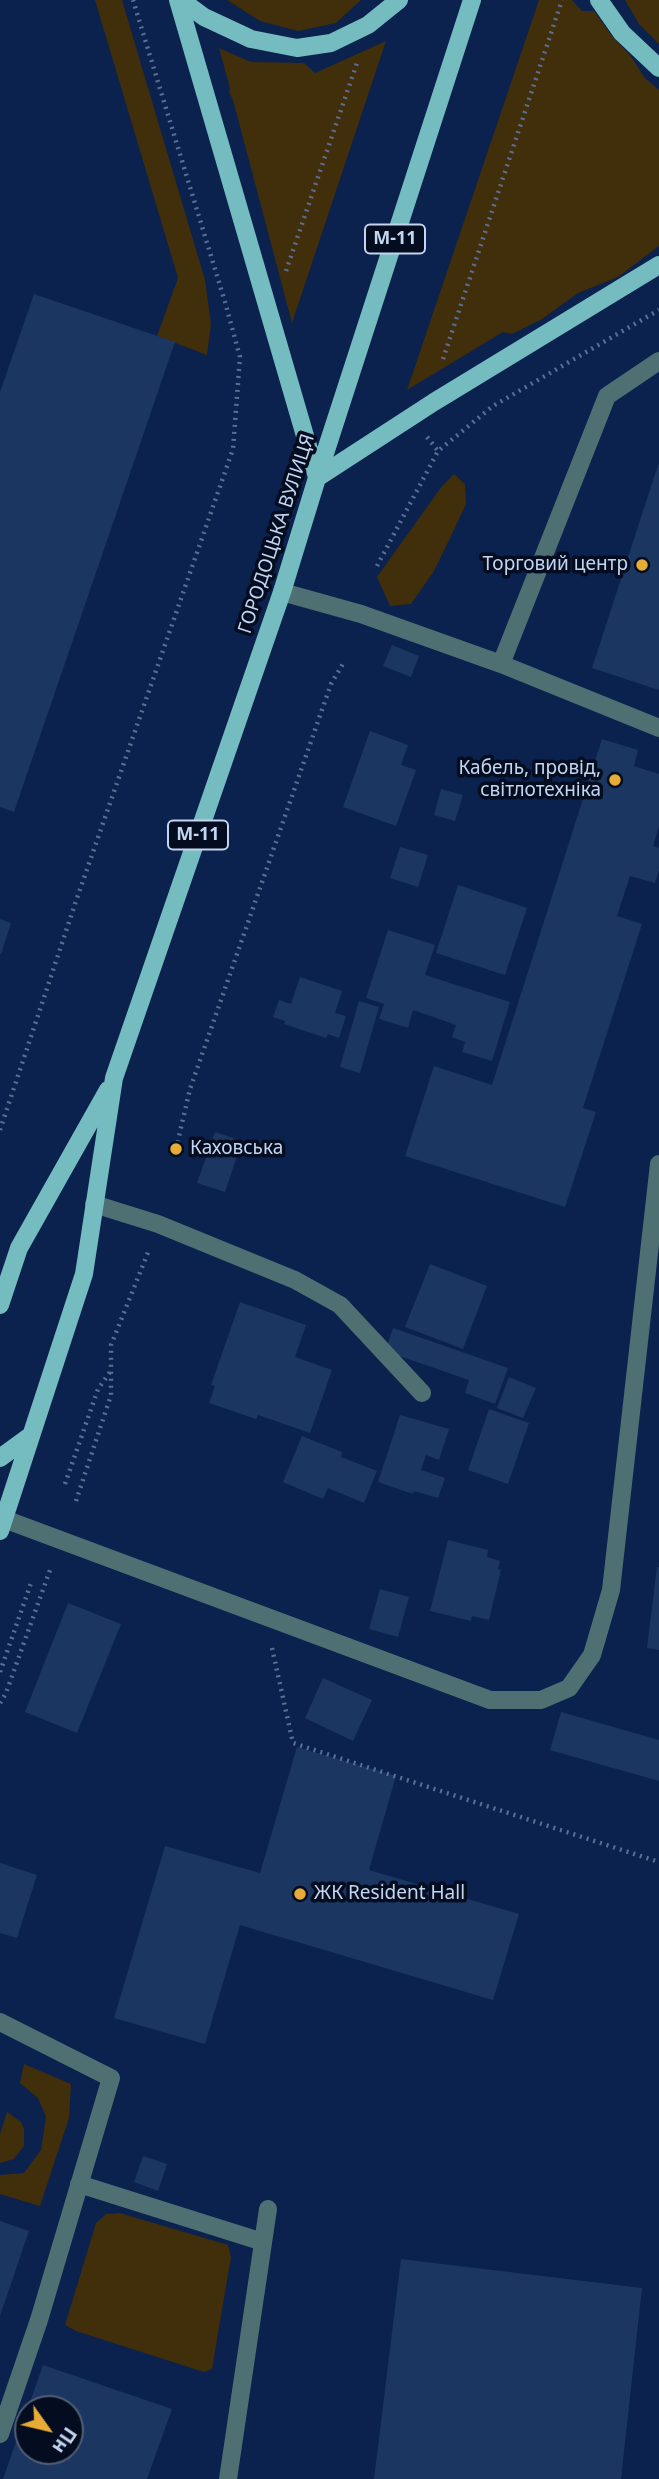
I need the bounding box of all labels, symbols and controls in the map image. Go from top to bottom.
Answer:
road number: М-11 [365,225,425,254]
street label: ГОРОДОЦЬКА ВУЛИЦЯ [234,431,320,637]
place label: Торговий центр [483,554,628,576]
marker: Торговий центр [634,557,650,573]
place label: Кабель, провід, світлотехніка [458,758,601,802]
marker: Кабель, провід, світлотехніка [607,772,623,788]
road number: М-11 [168,820,228,850]
place label: Каховська [190,1138,283,1160]
marker: Каховська [168,1141,184,1157]
place label: ЖК Resident Hall [314,1883,465,1905]
marker: ЖК Resident Hall [292,1886,308,1902]
north arrow [14,2395,84,2465]
text: Пн [46,2422,83,2459]

